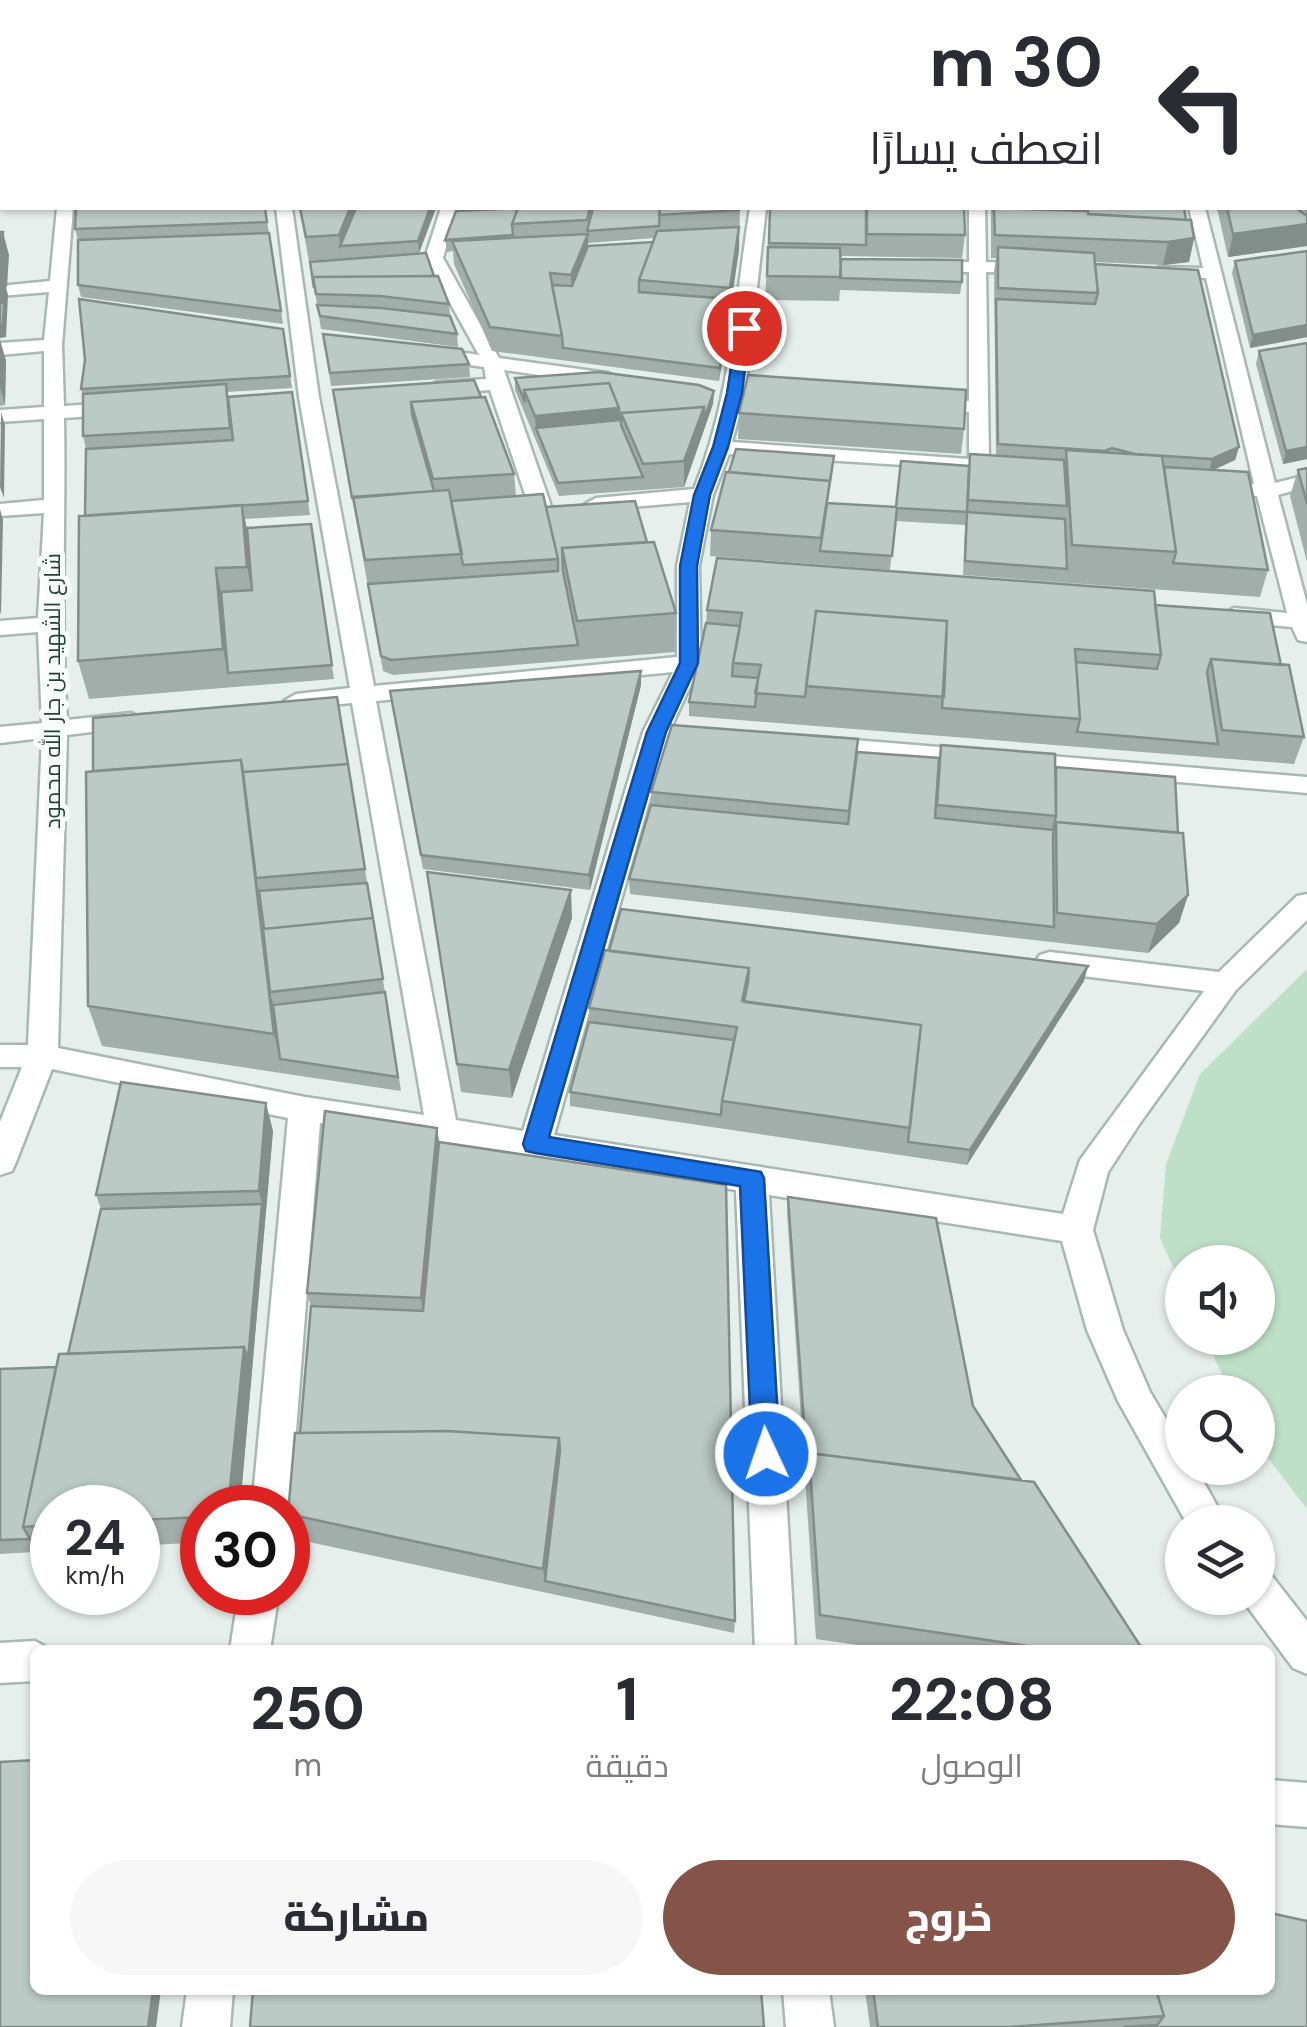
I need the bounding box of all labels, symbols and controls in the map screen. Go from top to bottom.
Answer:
text: 30 m [929,17,1103,108]
icon: left [1138,40,1268,170]
text: انعطف يسارًا [869,119,1103,178]
pin [702,286,787,371]
icon: arrive [717,301,772,356]
street label: شارع الشهيد بن جار الله محمود [38,553,67,829]
map controls [1165,1245,1275,1615]
button: sound [1165,1245,1275,1355]
button: search [1165,1375,1275,1485]
position arrow [714,1402,818,1506]
speed limit sign: 30 [180,1485,310,1615]
text: 24 [65,1505,126,1571]
button: layers [1165,1505,1275,1615]
text: km/h [65,1559,125,1592]
text: 1 [616,1660,638,1739]
text: 22:08 [889,1660,1055,1739]
text: 250 [251,1669,365,1748]
text: m [293,1744,322,1786]
text: دقيقة [585,1745,669,1787]
text: الوصول [921,1745,1023,1787]
button: مشاركة [70,1860,643,1975]
button: خروج [663,1860,1235,1975]

